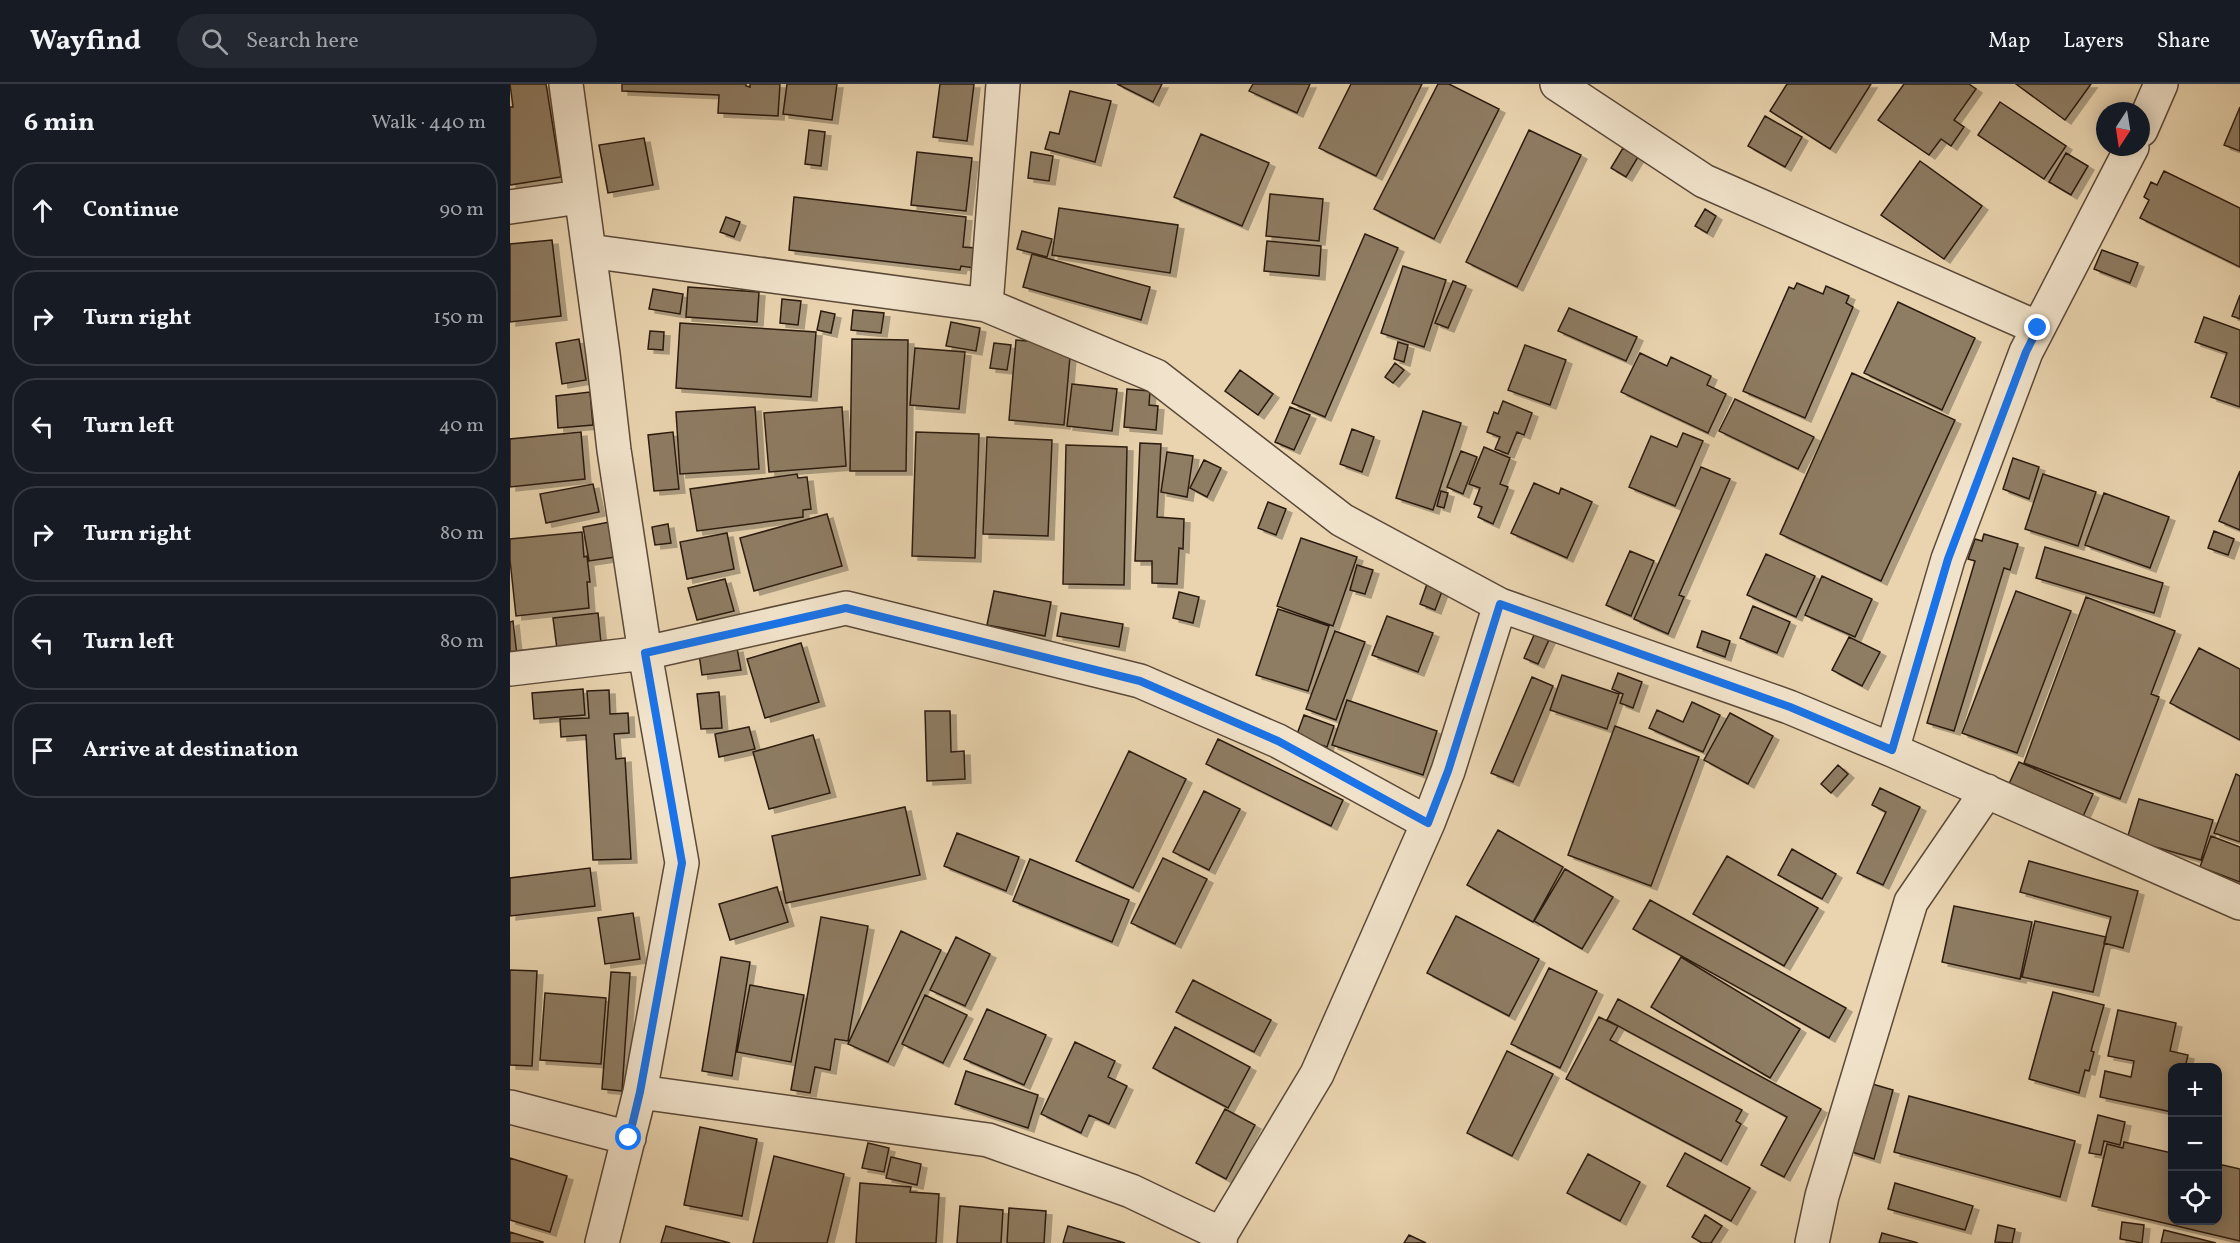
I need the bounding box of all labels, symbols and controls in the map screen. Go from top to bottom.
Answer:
search box [177,14,597,68]
text: Wayfind [30,22,141,61]
icon: search [198,25,231,58]
text: Search here [246,26,359,57]
text: Map [1988,27,2030,56]
text: Layers [2063,27,2124,56]
text: Share [2157,27,2210,56]
north arrow [2096,102,2150,156]
text: 6 min [24,105,95,141]
text: Walk · 440 m [371,109,486,137]
icon: ahead [26,194,59,227]
text: Continue [83,195,179,226]
text: 90 m [440,196,484,224]
icon: right [26,302,59,335]
text: Turn right [83,303,191,334]
text: 150 m [433,304,484,332]
route end [2024,314,2050,340]
icon: left [26,410,59,443]
text: Turn left [83,411,174,442]
text: 40 m [439,412,484,440]
icon: right [26,518,59,551]
text: Turn right [83,519,191,550]
text: 80 m [440,520,484,548]
icon: left [26,626,59,659]
text: Turn left [83,627,174,658]
text: 80 m [440,628,484,656]
icon: arrive [26,734,59,767]
text: Arrive at destination [83,735,299,766]
map controls [2168,1063,2222,1225]
button: + [2168,1063,2222,1117]
button: − [2168,1117,2222,1171]
route start [615,1124,641,1150]
button: locate [2168,1171,2222,1225]

